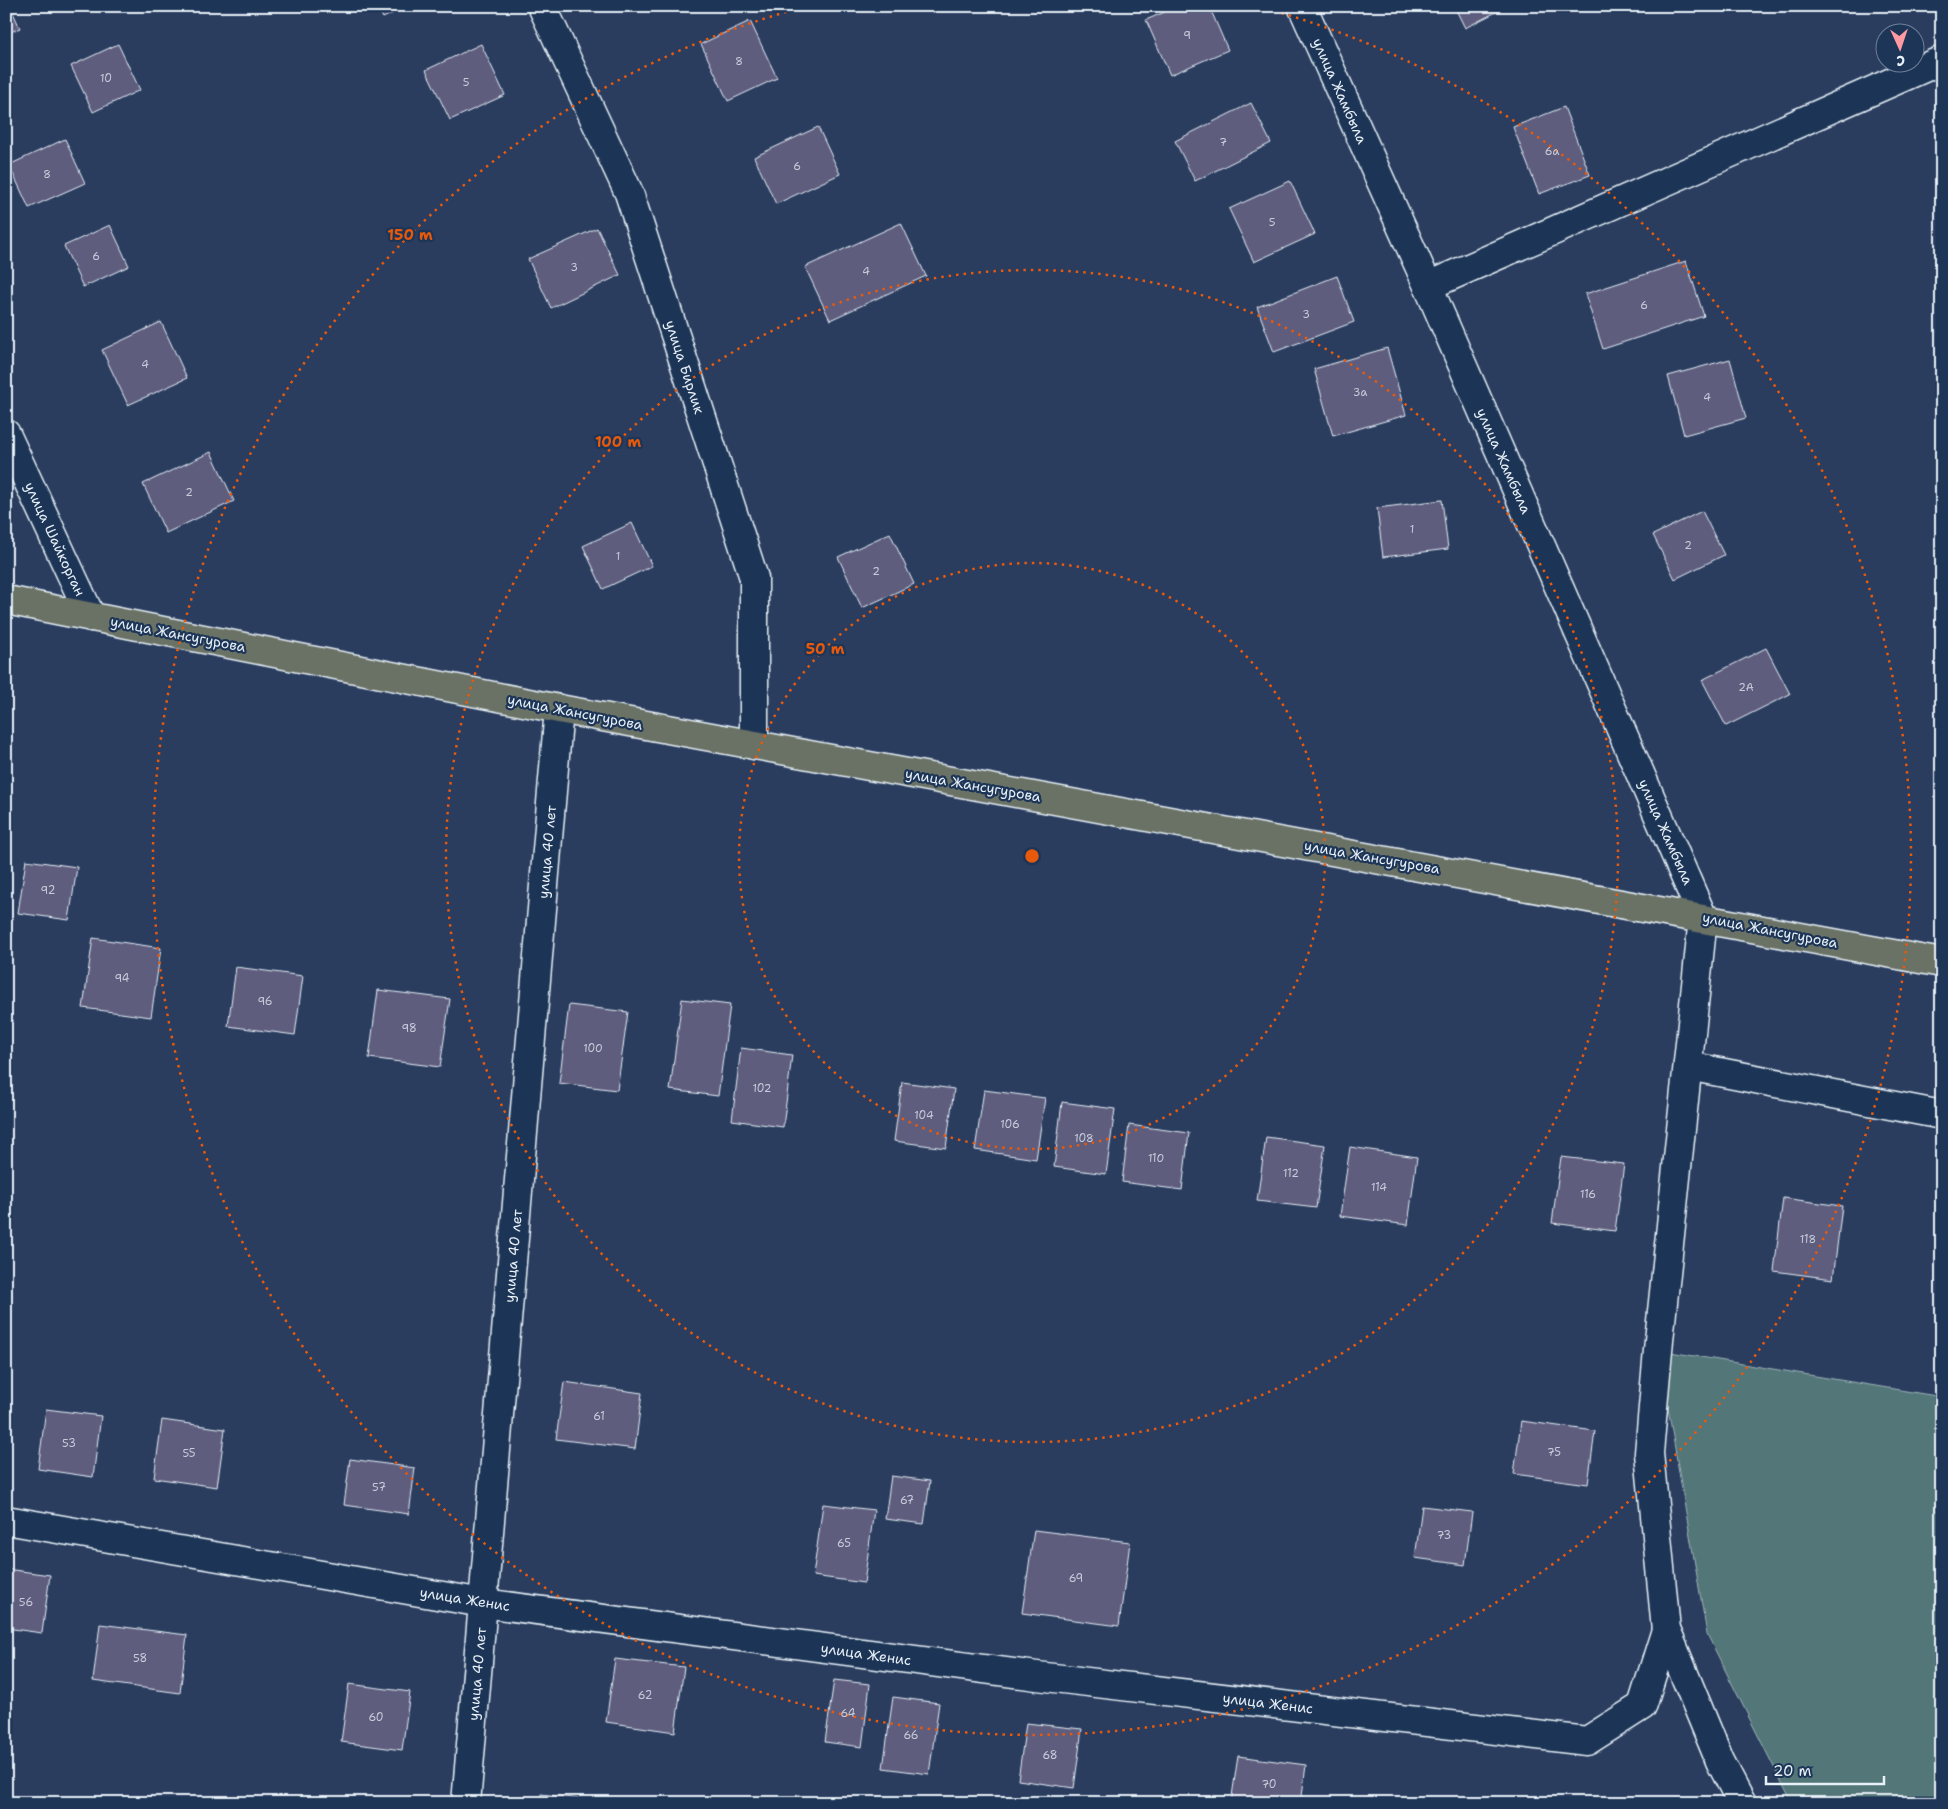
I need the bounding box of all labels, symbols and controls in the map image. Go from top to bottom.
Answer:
north arrow [1876,22,1926,72]
house number: 9 [1183,28,1191,43]
street label: улица Жамбыла [1309,35,1371,147]
text: С [1896,52,1905,70]
house number: 8 [735,54,743,69]
house number: 10 [100,71,112,86]
house number: 5 [463,75,470,90]
house number: 7 [1219,135,1227,150]
house number: 6а [1545,144,1559,159]
house number: 6 [793,159,801,174]
house number: 8 [43,167,51,182]
house number: 5 [1269,215,1276,230]
text: 150 m [387,225,433,245]
house number: 6 [92,249,100,264]
house number: 3 [570,260,578,275]
house number: 4 [862,264,870,279]
house number: 6 [1640,298,1648,313]
house number: 3 [1302,307,1310,322]
street label: улица Бирлик [661,318,709,417]
house number: 4 [141,357,149,372]
house number: 3а [1353,385,1367,400]
house number: 4 [1703,390,1711,405]
street label: улица Жамбыла [1473,405,1535,517]
text: 100 m [595,432,641,452]
street label: улица Шайкорган [21,479,89,599]
house number: 2 [185,485,193,500]
house number: 1 [1410,522,1414,537]
house number: 2 [1684,538,1692,553]
house number: 1 [616,549,620,564]
house number: 2 [872,564,880,579]
street label: улица Жансугурова [109,612,247,656]
text: 50 m [806,639,845,659]
house number: 2А [1738,680,1754,695]
street label: улица Жансугурова [506,690,644,734]
street label: улица Жансугурова [904,764,1042,806]
street label: улица Жамбыла [1635,776,1697,888]
street label: улица 40 лет [534,804,560,899]
street label: улица Жансугурова [1303,836,1441,878]
centre of rings [1023,847,1041,865]
house number: 92 [41,883,55,898]
street label: улица Жансугурова [1701,908,1839,952]
house number: 94 [115,971,130,986]
house number: 96 [257,994,273,1009]
house number: 98 [401,1021,417,1036]
house number: 100 [583,1041,603,1056]
house number: 102 [752,1081,772,1096]
house number: 104 [914,1108,934,1123]
house number: 106 [1000,1117,1020,1132]
house number: 108 [1074,1131,1094,1146]
house number: 110 [1148,1151,1164,1166]
house number: 112 [1283,1166,1299,1181]
house number: 114 [1371,1180,1387,1195]
house number: 116 [1580,1187,1596,1202]
street label: улица 40 лет [500,1208,526,1303]
house number: 118 [1800,1232,1816,1247]
house number: 61 [593,1409,605,1424]
house number: 53 [62,1436,76,1451]
house number: 75 [1547,1445,1561,1460]
house number: 55 [182,1446,196,1461]
house number: 57 [372,1480,386,1495]
house number: 67 [900,1493,914,1508]
house number: 73 [1437,1528,1451,1543]
house number: 65 [837,1536,851,1551]
house number: 69 [1069,1571,1083,1586]
street label: улица Женис [419,1583,511,1615]
house number: 56 [19,1595,33,1610]
street label: улица 40 лет [464,1626,490,1721]
street label: улица Женис [820,1639,912,1669]
house number: 58 [133,1651,147,1666]
house number: 62 [638,1688,652,1703]
street label: улица Женис [1222,1689,1314,1717]
house number: 64 [840,1706,856,1721]
house number: 60 [368,1710,384,1725]
house number: 66 [903,1728,919,1743]
house number: 68 [1043,1748,1057,1763]
scale bar [1766,1754,1883,1786]
text: 20 m [1773,1761,1812,1781]
house number: 70 [1261,1777,1277,1792]

